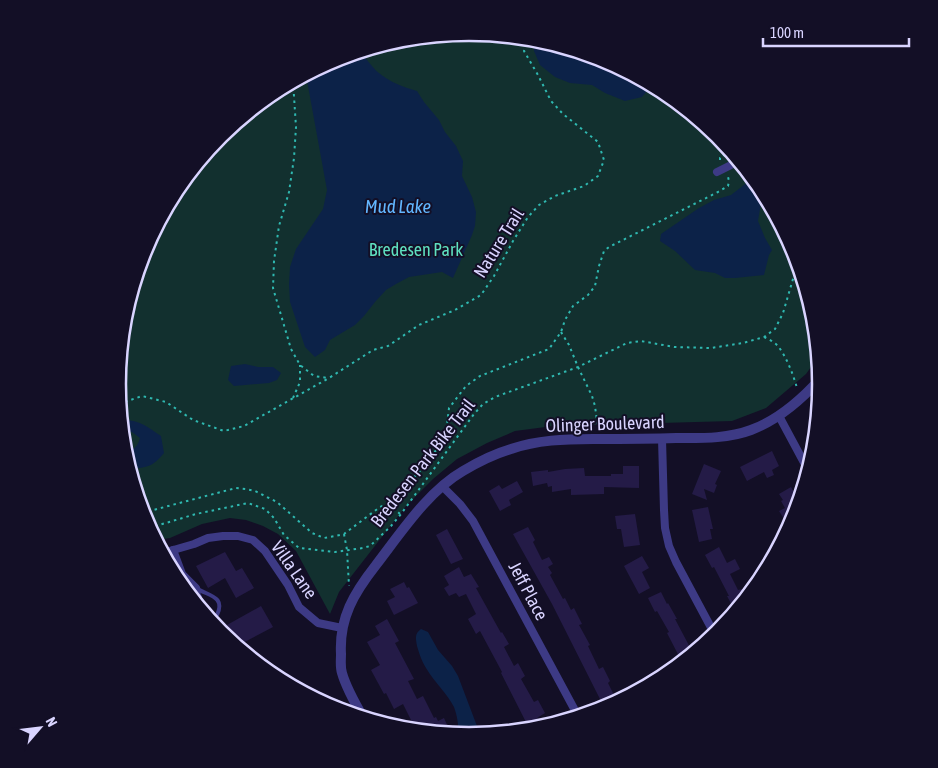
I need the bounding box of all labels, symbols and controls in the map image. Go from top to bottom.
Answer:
scale bar [763,15,909,47]
text: 100 m [770,24,804,41]
water label: Mud Lake [365,195,431,217]
street label: Nature Trail [469,204,528,281]
park label: Bredesen Park [369,239,463,260]
street label: Bredesen Park Bike Trail [366,394,479,531]
street label: Olinger Boulevard [545,411,665,436]
street label: Villa Lane [267,537,322,603]
street label: Jeff Place [504,558,552,623]
north arrow [15,703,65,753]
text: N [42,714,60,729]

